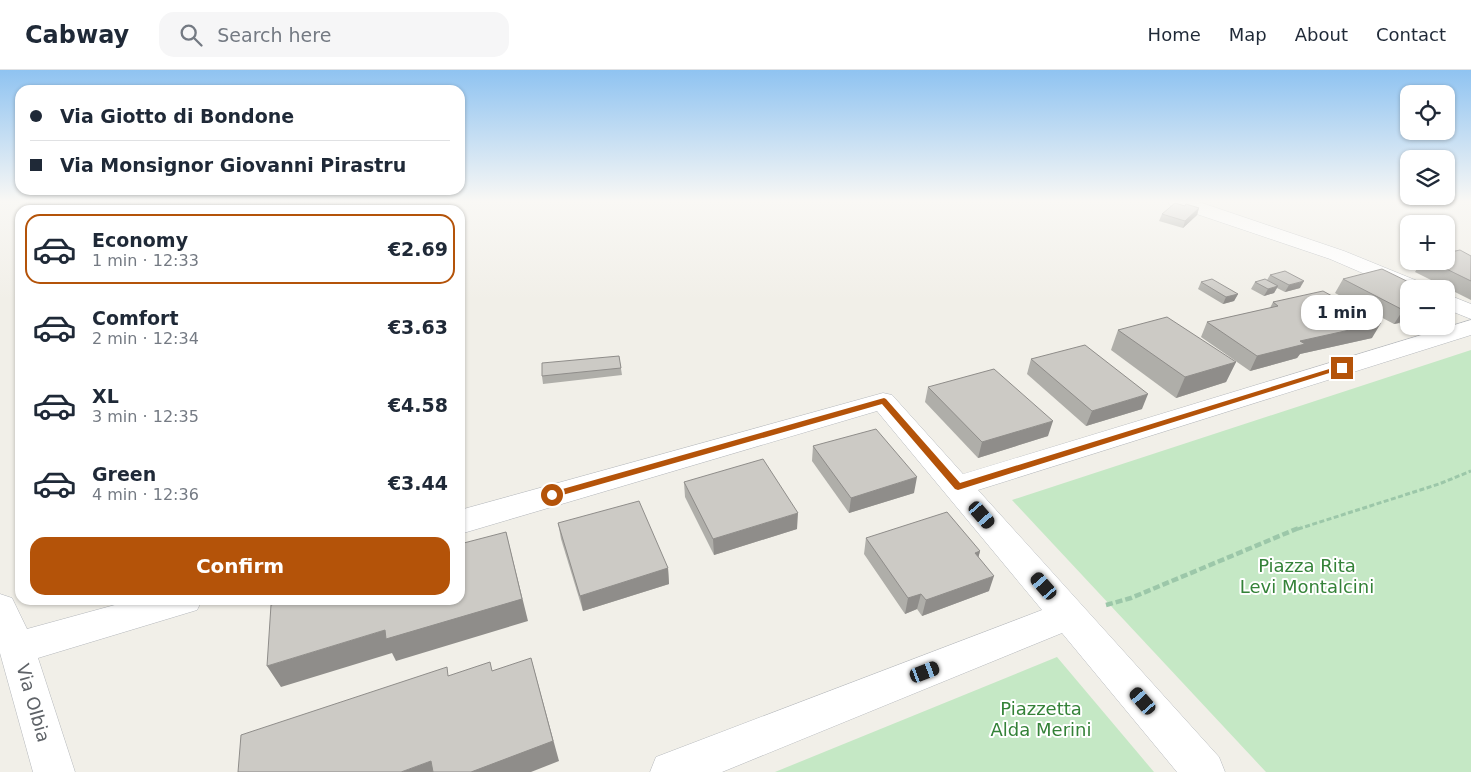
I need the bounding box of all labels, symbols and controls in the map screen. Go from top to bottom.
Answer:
search box [159,12,509,57]
text: Cabway [25,21,129,49]
icon: search [177,21,205,49]
text: Search here [217,24,331,46]
text: Home [1148,24,1201,45]
text: Map [1229,24,1267,45]
text: About [1295,24,1348,45]
text: Contact [1376,24,1446,45]
map controls [1400,85,1455,335]
button: locate [1400,85,1455,140]
text: Via Giotto di Bondone [60,105,294,127]
button: layers [1400,150,1455,205]
text: Via Monsignor Giovanni Pirastru [60,154,406,176]
button: + [1400,215,1455,270]
icon: car [32,227,77,272]
text: Economy [92,229,188,251]
text: €2.69 [388,238,448,260]
text: 1 min · 12:33 [92,251,199,270]
button: − [1400,280,1455,335]
callout: 1 min [1301,296,1383,330]
text: 1 min [1317,303,1367,322]
icon: car [32,305,77,350]
text: Comfort [92,307,179,329]
text: €3.63 [388,316,448,338]
text: 2 min · 12:34 [92,329,199,348]
route end [1331,357,1353,379]
icon: car [32,383,77,428]
text: XL [92,385,119,407]
text: €4.58 [388,394,448,416]
text: 3 min · 12:35 [92,407,199,426]
icon: car [32,461,77,506]
text: Green [92,463,156,485]
text: €3.44 [388,472,448,494]
route start [541,484,563,506]
text: 4 min · 12:36 [92,485,199,504]
car [966,499,997,531]
button: Confirm [30,537,450,595]
park label: Piazza Rita Levi Montalcini [1240,555,1374,597]
car [1028,570,1059,602]
car [908,660,941,684]
street label: Via Olbia [12,661,55,744]
car [1127,685,1158,717]
park label: Piazzetta Alda Merini [991,698,1091,740]

